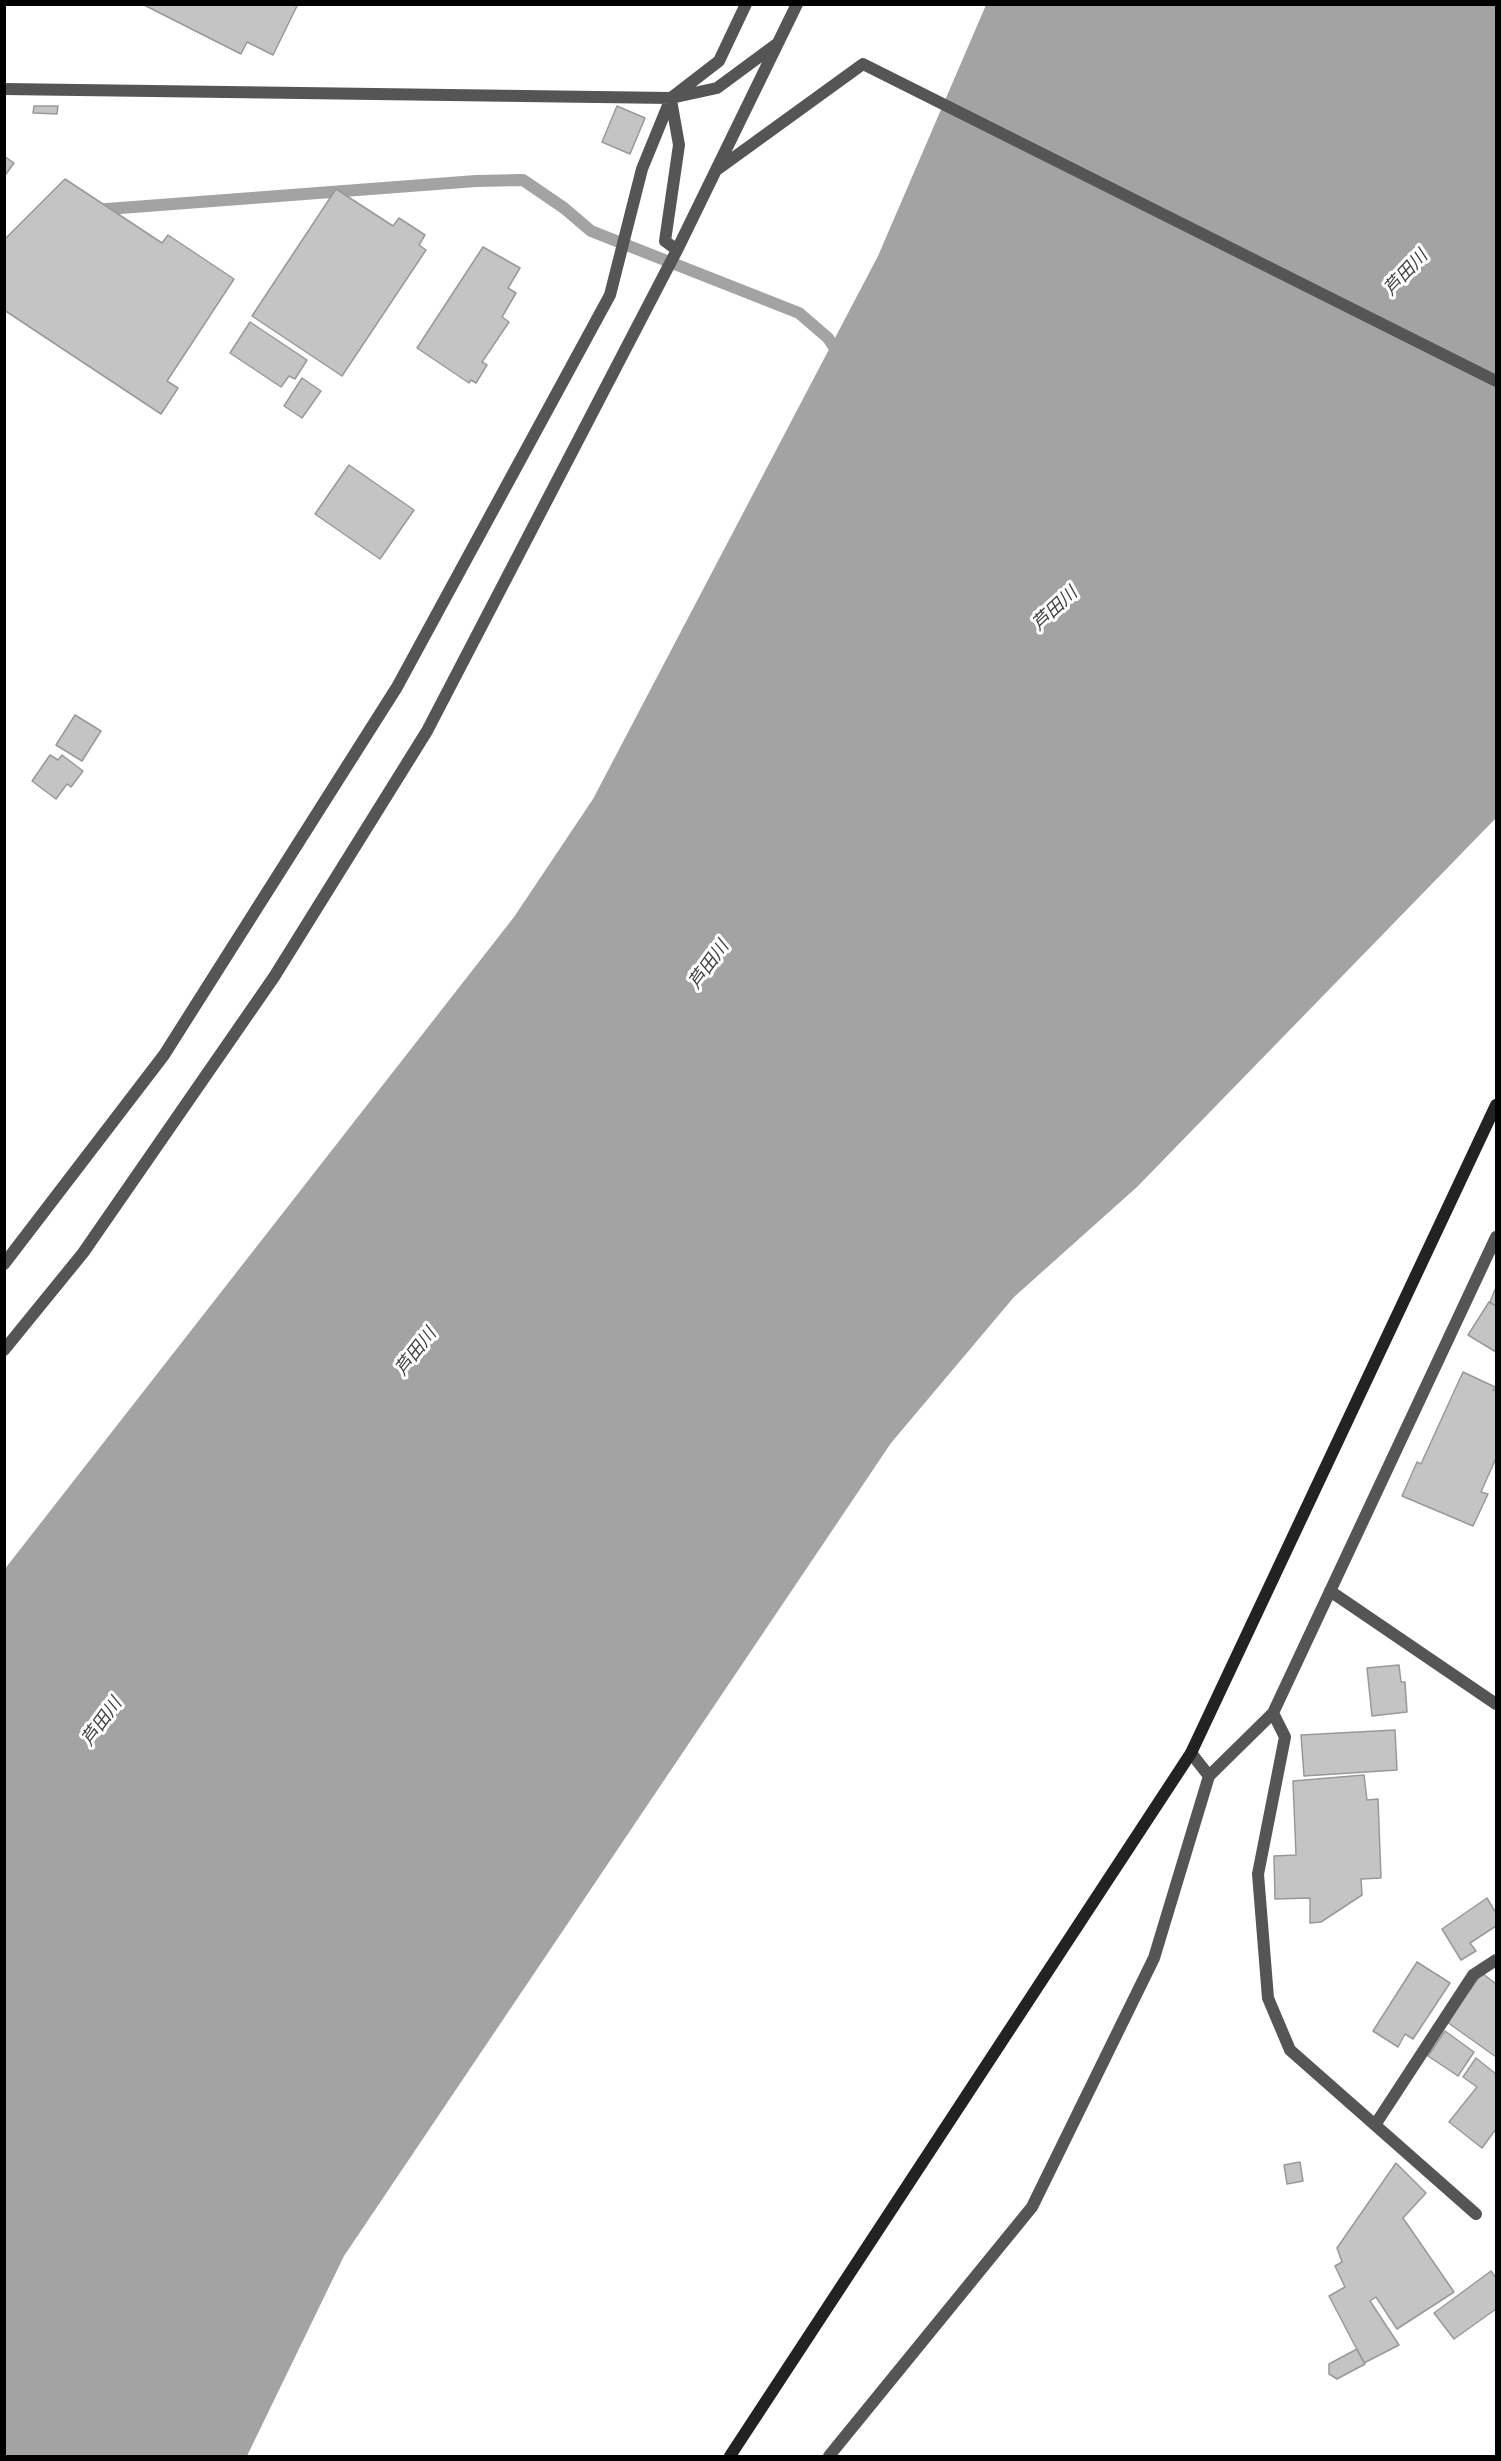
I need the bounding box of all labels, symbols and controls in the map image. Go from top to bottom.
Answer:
water label: 芦田川 [1380,246,1432,300]
water label: 芦田川 [1028,583,1082,635]
water label: 芦田川 [684,937,734,993]
water label: 芦田川 [391,1324,441,1380]
water label: 芦田川 [77,1694,127,1750]

